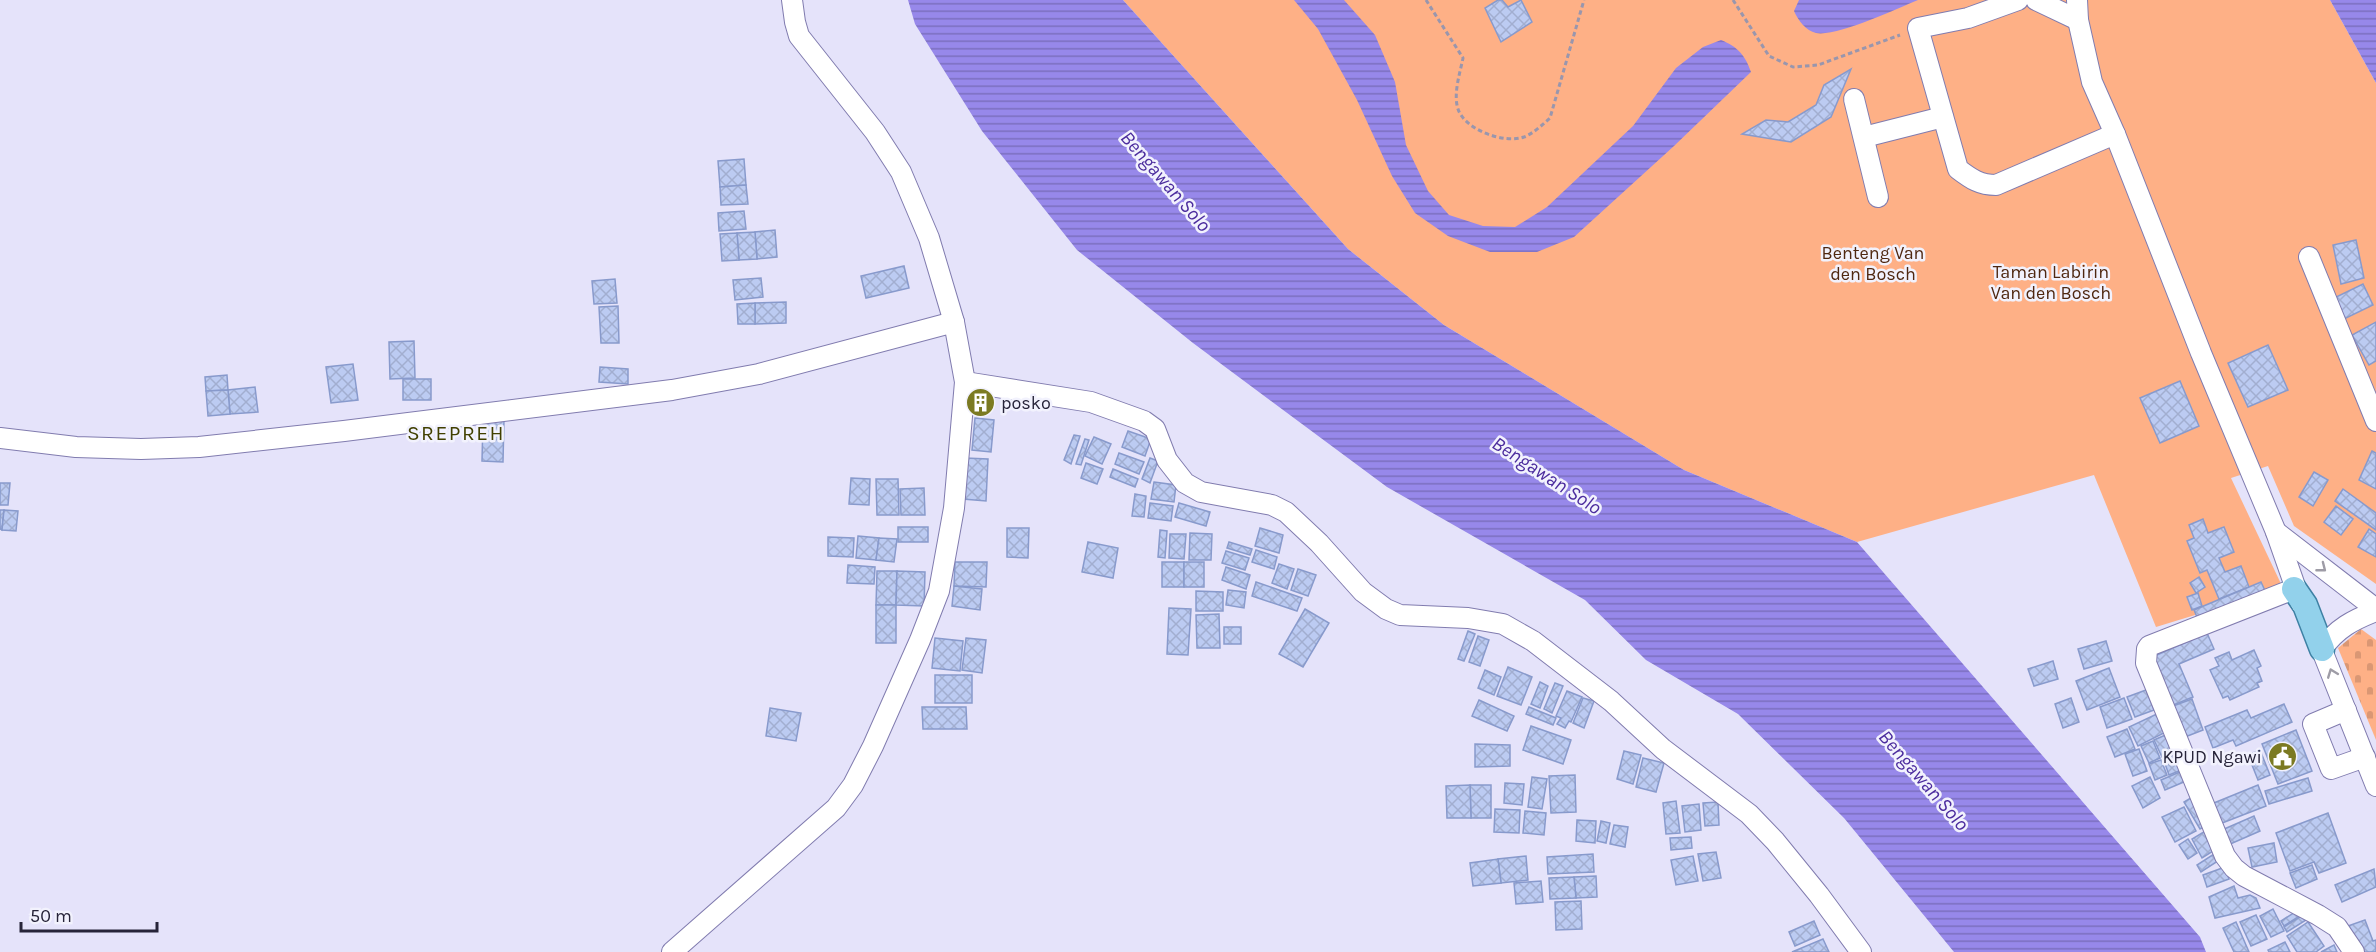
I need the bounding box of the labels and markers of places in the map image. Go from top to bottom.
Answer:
building icon: posko [964,387,996,419]
place label: posko [1001,392,1051,414]
public building icon: KPUD Ngawi [2267,741,2299,773]
place label: KPUD Ngawi [2162,746,2262,768]

